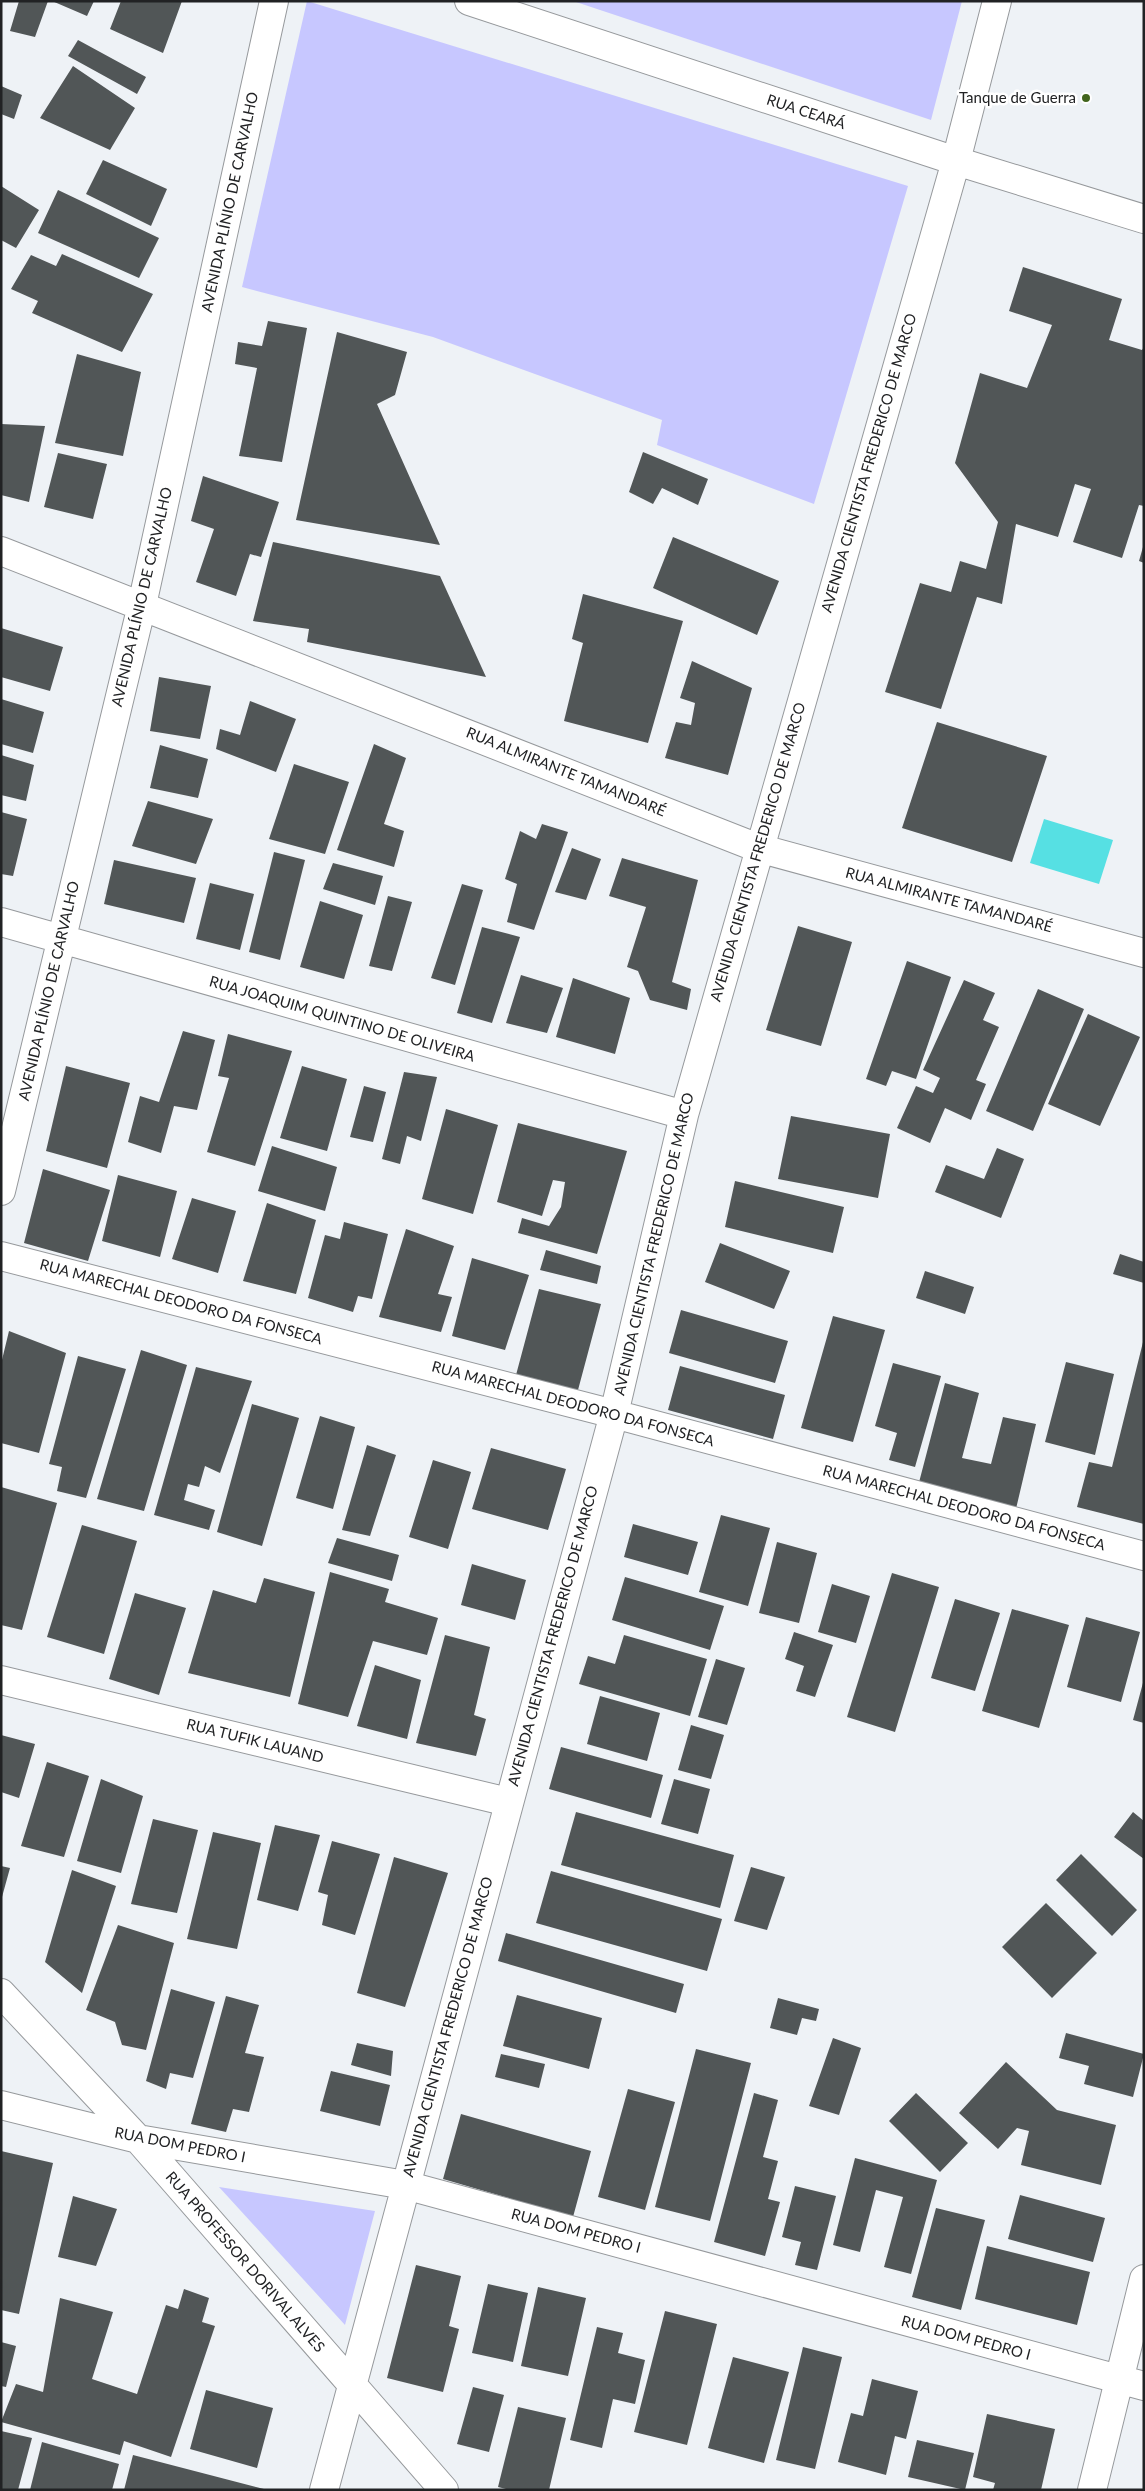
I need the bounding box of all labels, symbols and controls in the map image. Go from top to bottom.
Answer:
place label: Tanque de Guerra [959,88,1076,106]
street label: AVENIDA PLÍNIO DE CARVALHO [197,90,261,314]
street label: RUA CEARÁ [765,90,849,133]
marker: Tanque de Guerra [1080,92,1092,104]
street label: AVENIDA CIENTISTA FREDERICO DE MARCO [817,311,919,614]
street label: AVENIDA PLÍNIO DE CARVALHO [107,485,175,708]
street label: AVENIDA CIENTISTA FREDERICO DE MARCO [706,700,808,1003]
street label: RUA ALMIRANTE TAMANDARÉ [464,723,669,819]
street label: RUA ALMIRANTE TAMANDARÉ [844,863,1055,935]
street label: AVENIDA PLÍNIO DE CARVALHO [14,879,82,1102]
street label: RUA JOAQUIM QUINTINO DE OLIVEIRA [207,971,478,1065]
street label: AVENIDA CIENTISTA FREDERICO DE MARCO [609,1091,697,1397]
street label: RUA MARECHAL DEODORO DA FONSECA [38,1255,325,1348]
street label: RUA MARECHAL DEODORO DA FONSECA [430,1357,717,1450]
street label: RUA MARECHAL DEODORO DA FONSECA [821,1461,1108,1554]
street label: AVENIDA CIENTISTA FREDERICO DE MARCO [503,1484,601,1788]
street label: RUA TUFIK LAUAND [185,1714,326,1766]
street label: AVENIDA CIENTISTA FREDERICO DE MARCO [398,1875,496,2179]
street label: RUA DOM PEDRO I [113,2122,247,2166]
street label: RUA PROFESSOR DORIVAL ALVES [162,2167,329,2355]
street label: RUA DOM PEDRO I [510,2204,643,2256]
street label: RUA DOM PEDRO I [900,2311,1033,2363]

